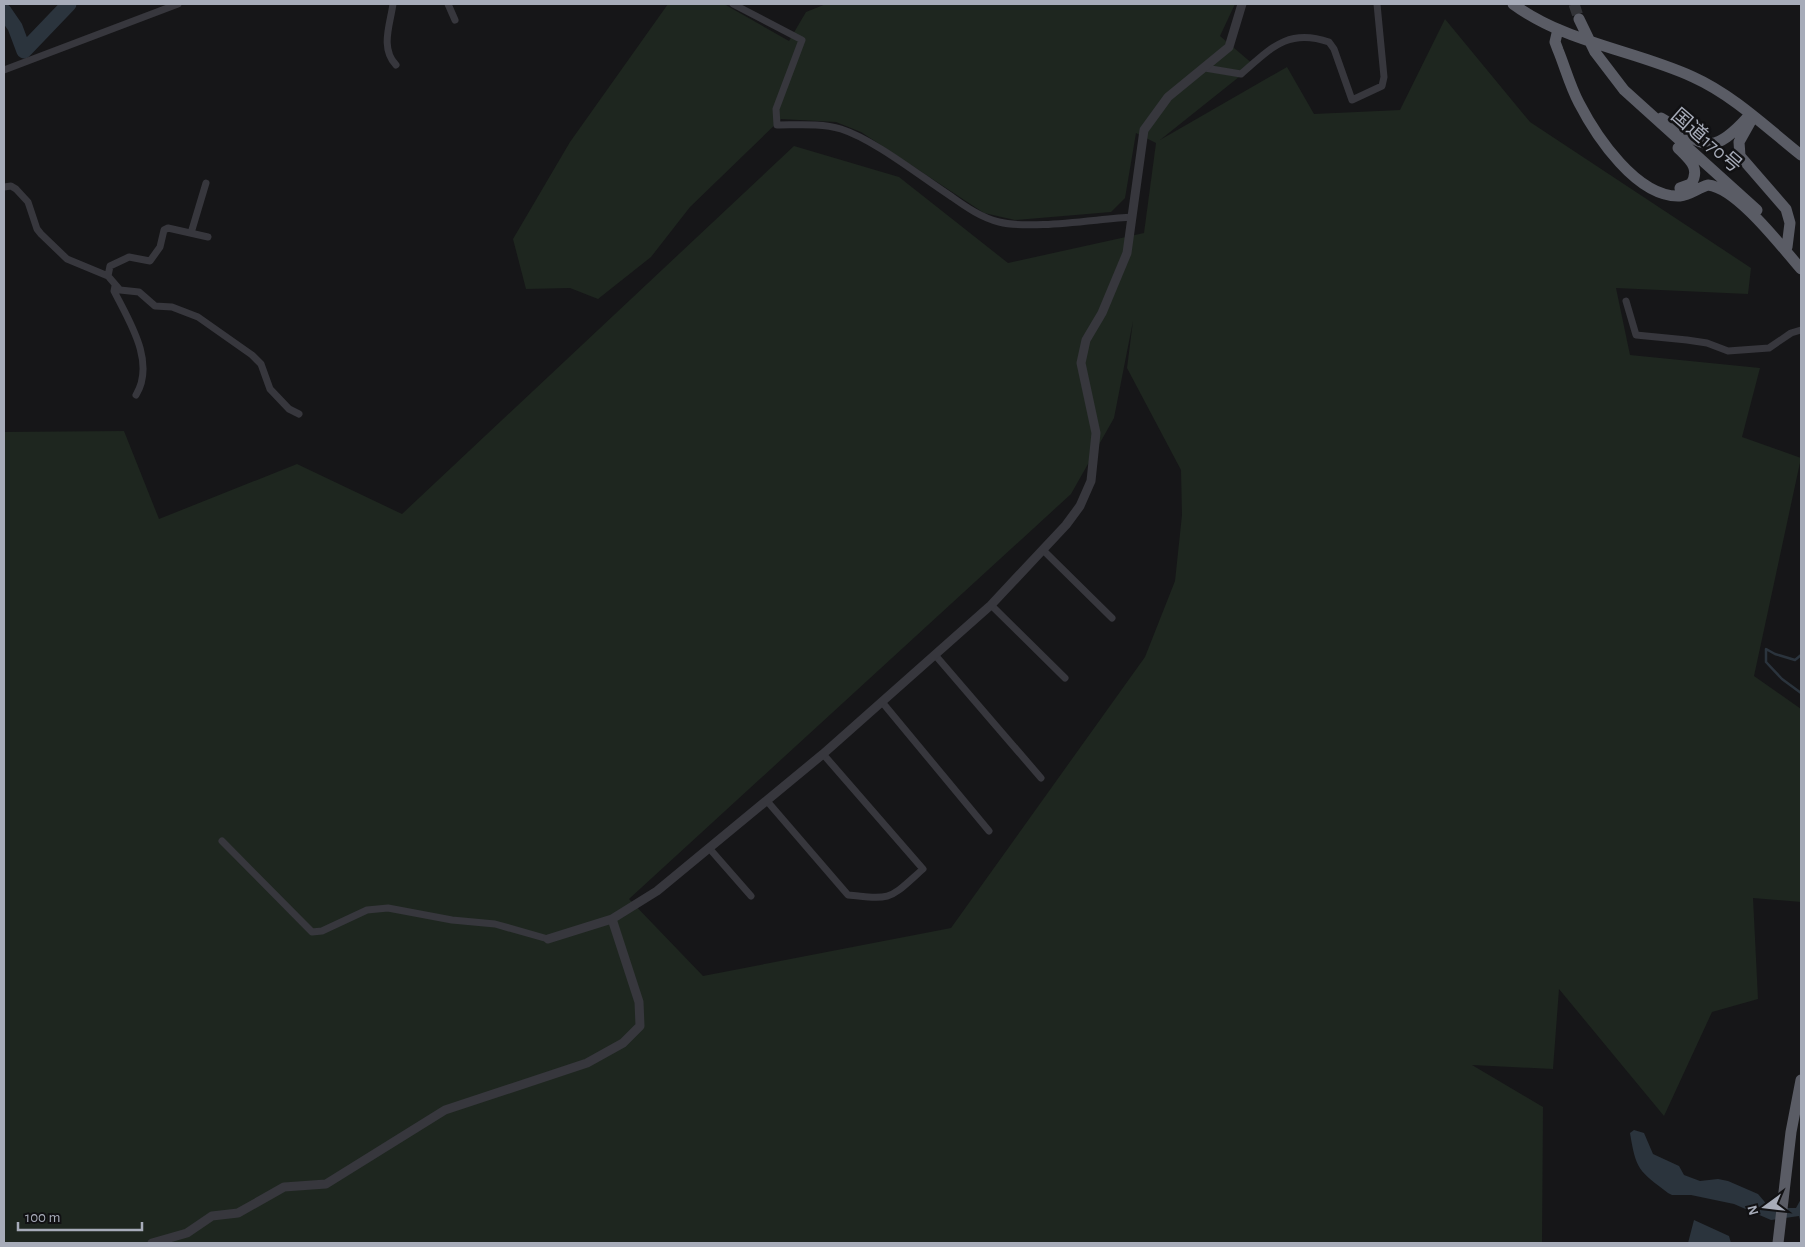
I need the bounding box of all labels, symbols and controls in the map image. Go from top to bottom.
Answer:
street label: 国道170号 [1667,104,1746,176]
north arrow [1740,1182,1790,1232]
scale bar [18,1200,141,1232]
text: N [1745,1204,1761,1217]
text: 100 m [25,1210,60,1225]

